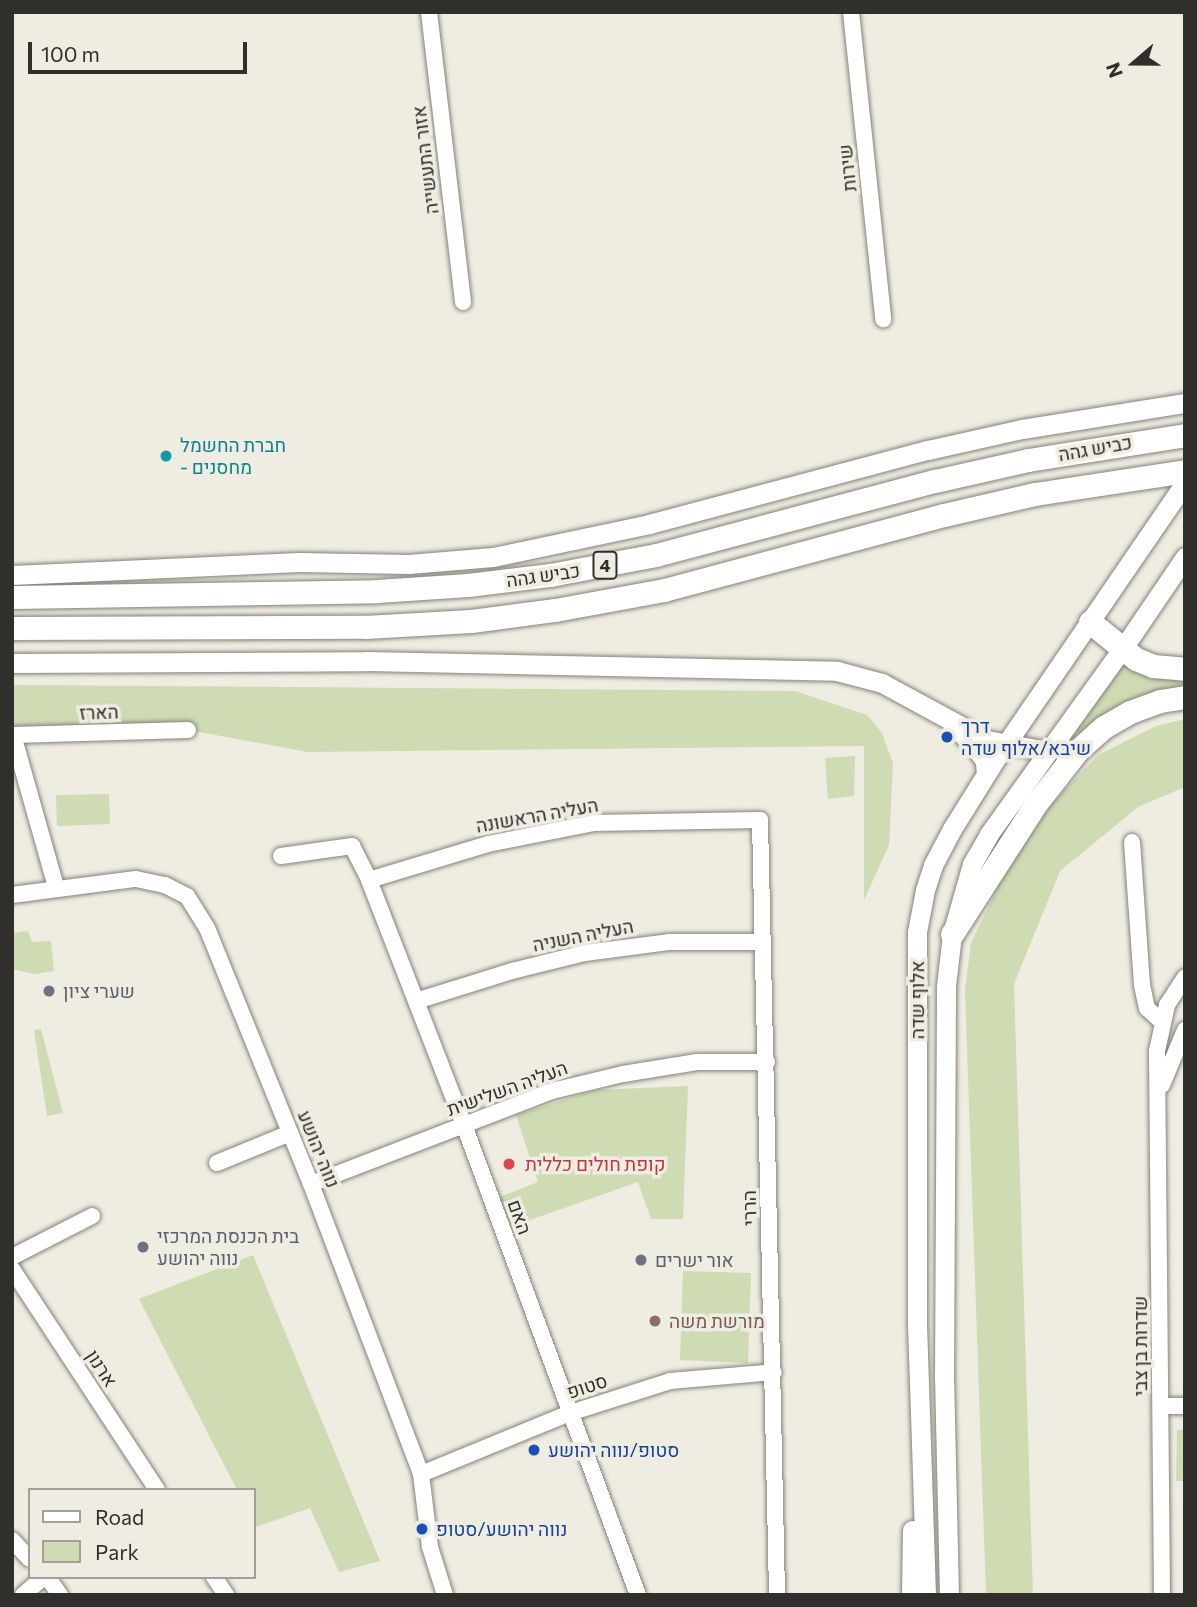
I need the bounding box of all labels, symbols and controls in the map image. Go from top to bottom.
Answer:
scale bar [32,28,250,72]
north arrow [1099,28,1169,98]
text: 100 m [41,41,100,66]
text: N [1101,60,1127,81]
street label: אזור התעשייה [407,104,443,216]
street label: שירות [833,143,861,193]
street label: כביש גהה [1056,430,1134,466]
place label: חברת החשמל - מחסנים [180,434,286,478]
marker: חברת החשמל - מחסנים [158,448,174,464]
road number: 4 [591,550,619,580]
street label: כביש גהה [505,559,581,591]
street label: הארז [79,700,119,724]
place label: דרך שיבא/אלוף שדה [961,715,1091,759]
marker: דרך שיבא/אלוף שדה [939,729,955,745]
street label: העליה הראשונה [474,793,600,837]
street label: העליה השניה [531,914,635,956]
street label: אלוף שדה [906,961,928,1039]
place label: שערי ציון [63,980,135,1002]
marker: שערי ציון [41,983,57,999]
street label: העליה השלישית [443,1056,571,1120]
street label: נווה יהושע [293,1107,345,1191]
place label: קופת חולים כללית [525,1153,665,1175]
marker: קופת חולים כללית [499,1154,519,1174]
street label: הררי [737,1190,761,1226]
street label: האם [503,1196,537,1238]
place label: בית הכנסת המרכזי נווה יהושע [157,1225,299,1269]
marker: בית הכנסת המרכזי נווה יהושע [135,1239,151,1255]
place label: אור ישרים [655,1249,734,1271]
marker: אור ישרים [633,1252,649,1268]
street label: שדרות בן צבי [1129,1296,1151,1396]
place label: מורשת משה [669,1310,765,1332]
marker: מורשת משה [647,1313,663,1329]
street label: ארנון [82,1345,122,1391]
street label: סטופ [564,1369,610,1403]
place label: סטופ/נווה יהושע [548,1439,679,1461]
marker: סטופ/נווה יהושע [526,1442,542,1458]
legend [28,1488,256,1579]
text: Road [95,1504,144,1529]
place label: נווה יהושע/סטופ [436,1518,567,1540]
marker: נווה יהושע/סטופ [414,1521,430,1537]
text: Park [95,1539,139,1564]

